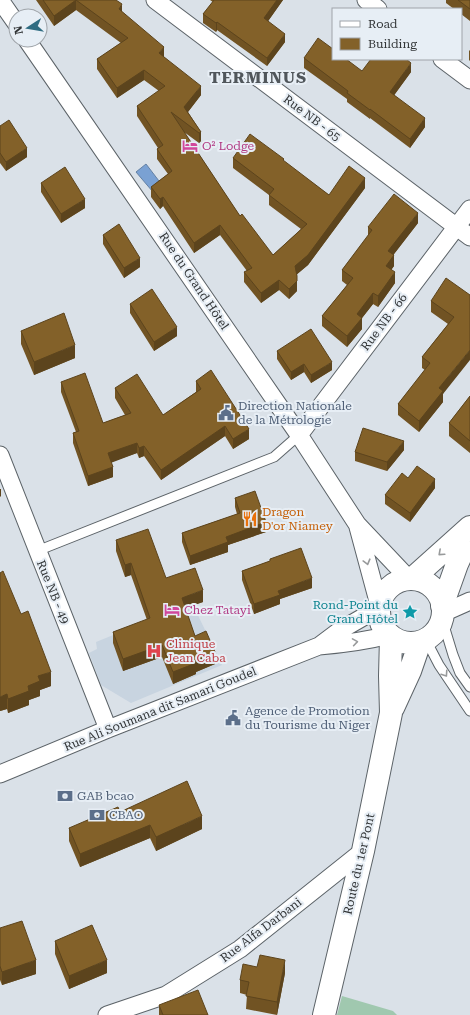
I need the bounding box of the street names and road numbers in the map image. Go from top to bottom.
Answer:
street label: Rue NB - 65 [281,92,343,144]
street label: Rue du Grand Hôtel [156,230,232,333]
street label: Rue NB - 66 [358,291,410,353]
street label: Rue NB - 49 [34,558,72,626]
street label: Rue Ali Soumana dit Samari Goudel [62,664,258,754]
street label: Route du 1er Pont [341,811,378,916]
street label: Rue Alfa Darbani [218,895,304,965]

